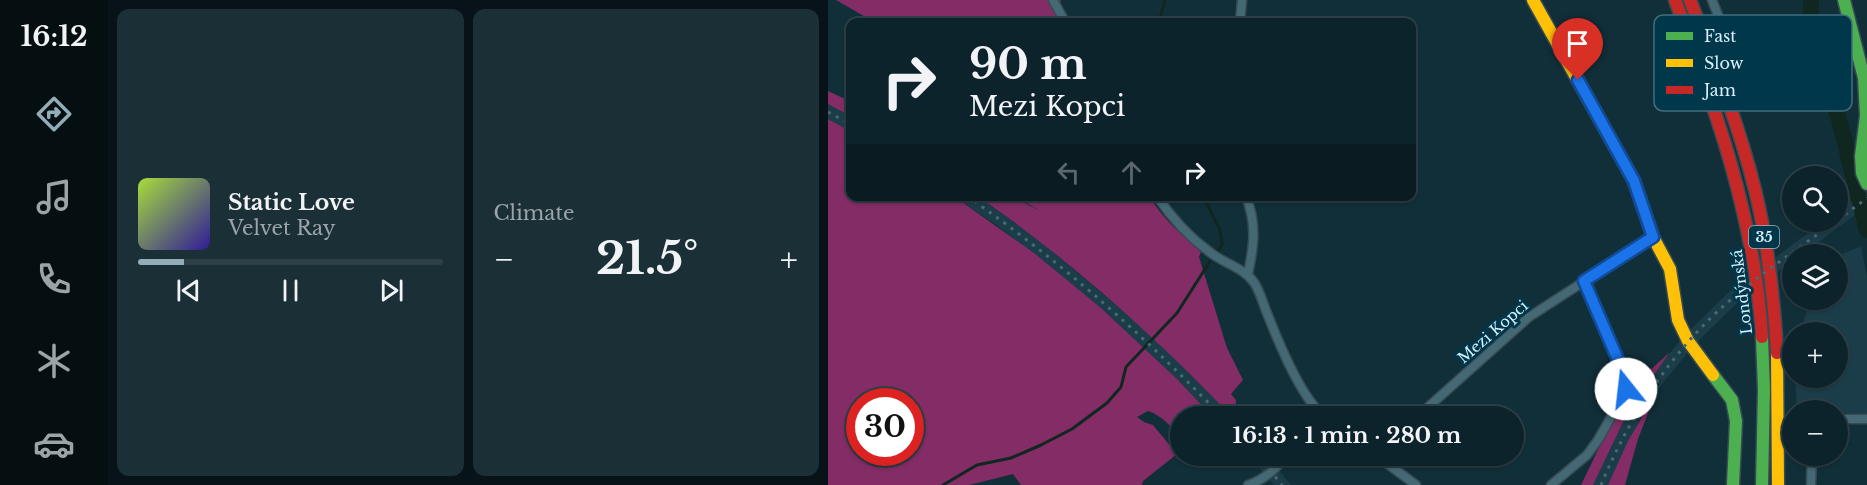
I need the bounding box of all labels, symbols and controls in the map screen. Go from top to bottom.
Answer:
legend [1654,15,1852,111]
pin [1552,18,1603,80]
text: 16:12 [21,20,88,53]
text: Fast [1704,26,1736,46]
icon: arrive [1561,27,1594,60]
text: 90 m [969,38,1087,90]
icon: right [870,42,948,120]
text: Slow [1704,53,1744,73]
text: Jam [1702,80,1736,100]
text: Mezi Kopci [969,90,1125,123]
icon: directions [33,93,75,135]
icon: left [1052,156,1085,189]
icon: ahead [1115,156,1148,189]
icon: right [1178,156,1211,189]
map controls [1782,166,1848,466]
button: search [1782,166,1848,232]
icon: music [33,176,75,218]
text: Static Love [228,189,355,216]
text: Climate [494,201,574,225]
text: Velvet Ray [228,216,336,240]
road number: 35 [1749,226,1779,248]
text: 21.5° [596,230,698,286]
text: − [494,239,514,280]
text: + [780,239,798,280]
button: layers [1782,244,1848,310]
street label: Londýnská [1727,248,1756,336]
icon: phone [33,258,75,300]
icon: previous [172,274,205,307]
icon: pause [274,274,307,307]
icon: next [375,274,408,307]
street label: Mezi Kopci [1454,296,1532,367]
button: + [1782,322,1848,388]
icon: climate [33,340,75,382]
position arrow [1594,357,1658,421]
speed limit sign: 30 [846,388,924,466]
button: − [1782,400,1848,466]
text: 16:13 · 1 min · 280 m [1233,422,1461,449]
icon: car [33,423,75,465]

